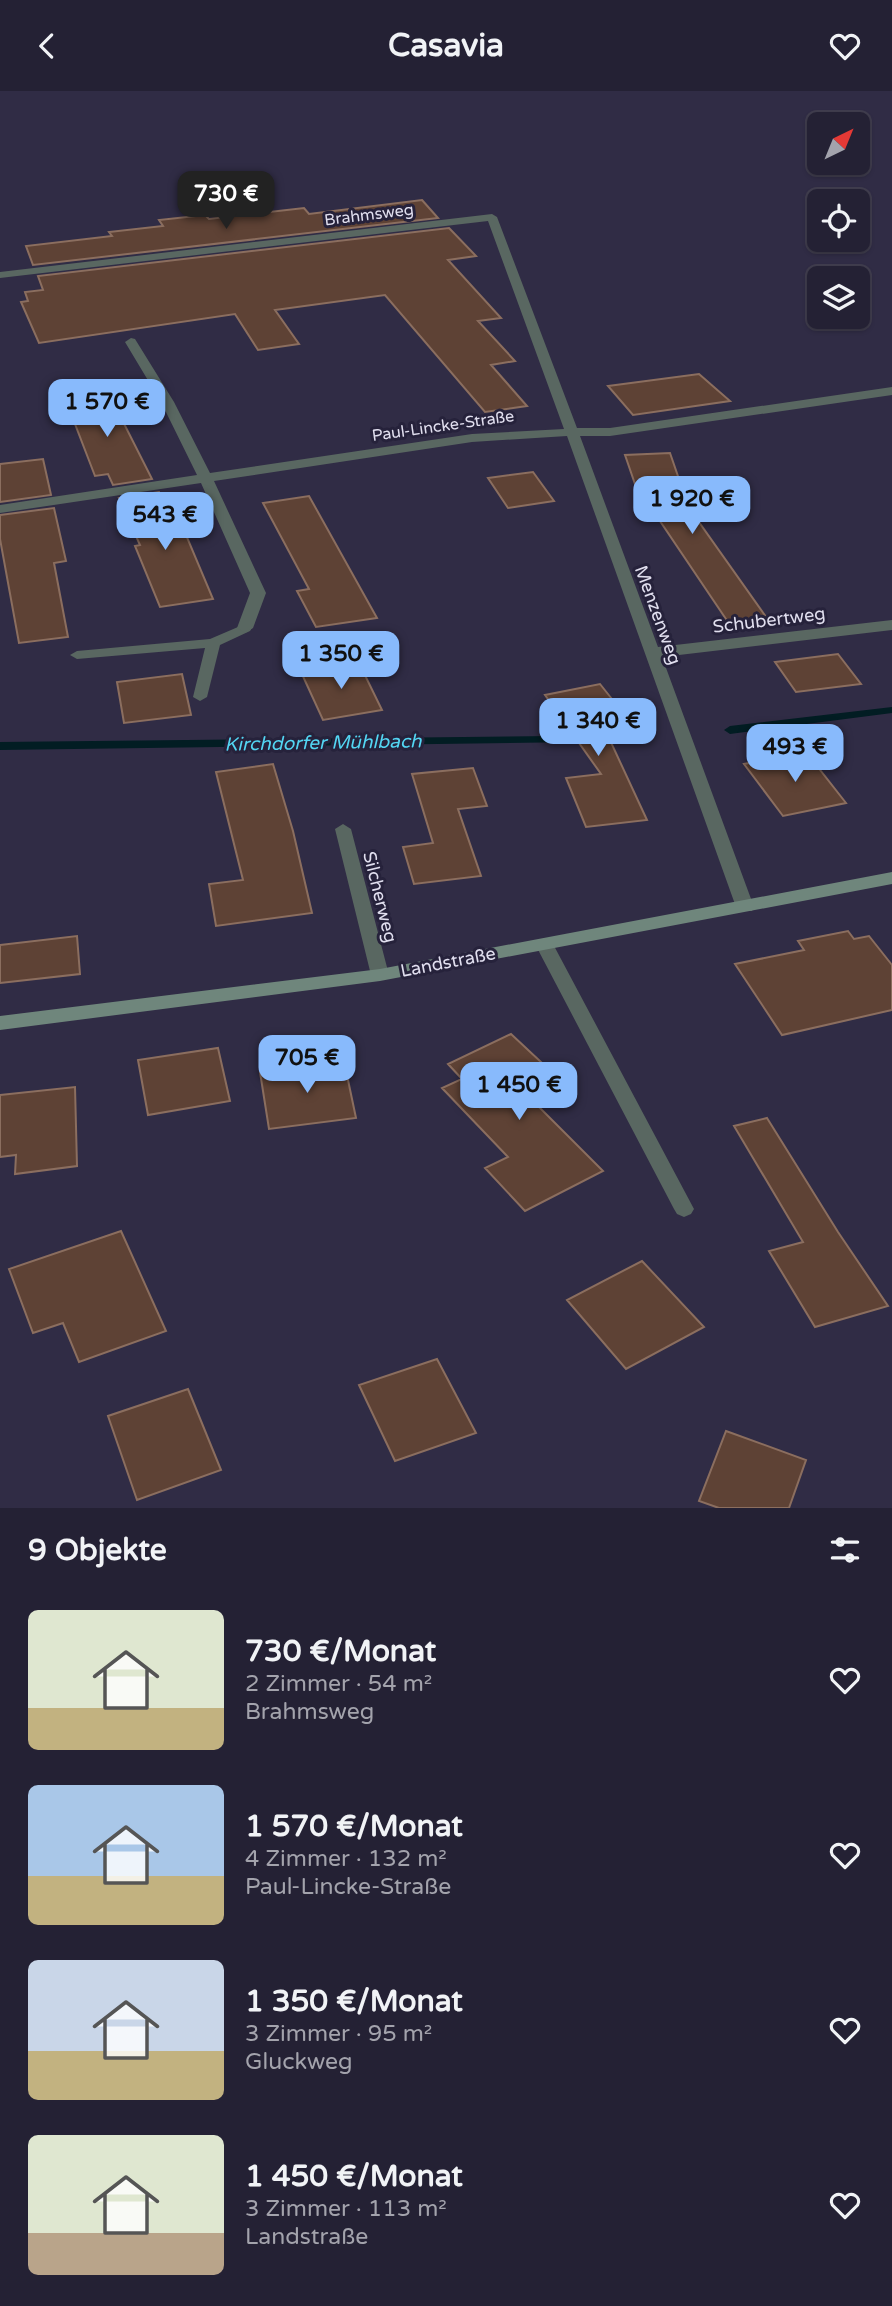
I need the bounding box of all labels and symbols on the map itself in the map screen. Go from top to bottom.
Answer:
north arrow [807,112,870,175]
pin: 730 € [177,171,275,231]
street label: Brahmsweg [323,200,415,230]
pin: 1 570 € [42,379,172,439]
street label: Paul-Lincke-Straße [371,406,515,446]
pin: 1 920 € [627,477,757,536]
pin: 543 € [116,493,214,552]
street label: Menzenweg [630,562,686,668]
street label: Schubertweg [711,602,827,638]
pin: 1 350 € [276,631,406,691]
pin: 1 340 € [533,699,663,758]
pin: 493 € [746,725,844,784]
water label: Kirchdorfer Mühlbach [224,730,422,756]
street label: Silcherweg [358,849,402,945]
street label: Landstraße [399,942,497,982]
pin: 705 € [258,1035,356,1095]
pin: 1 450 € [454,1063,584,1122]

